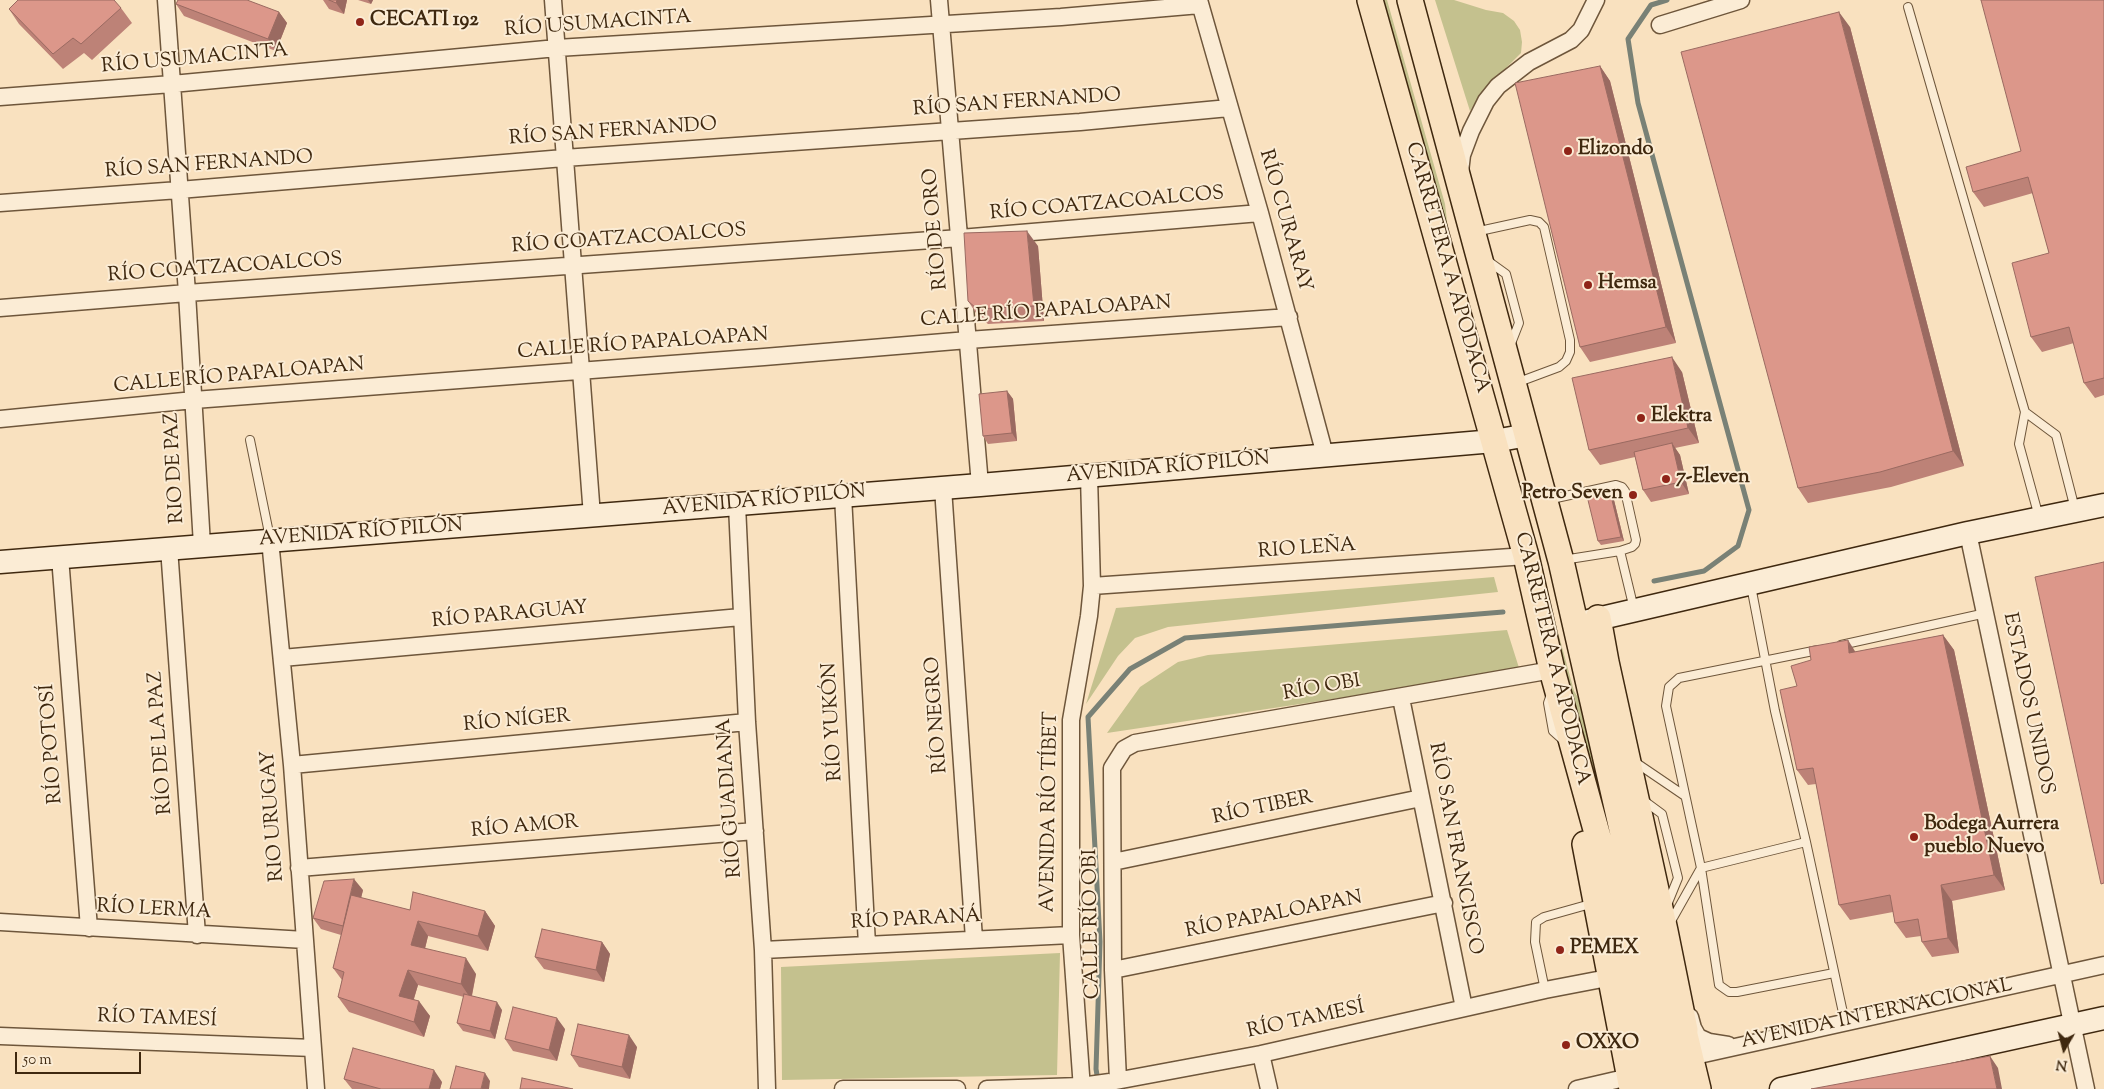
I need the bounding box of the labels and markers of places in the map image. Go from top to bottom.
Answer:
place label: CECATI 192 [370,10,479,34]
marker: CECATI 192 [354,16,366,28]
place label: Elizondo [1578,139,1653,163]
marker: Elizondo [1562,145,1574,157]
place label: Hemsa [1598,273,1657,297]
marker: Hemsa [1582,279,1594,291]
place label: Elektra [1651,406,1712,430]
marker: Elektra [1635,412,1647,424]
place label: 7-Eleven [1676,467,1750,491]
marker: 7-Eleven [1660,473,1672,485]
place label: Petro Seven [1522,483,1623,507]
marker: Petro Seven [1627,489,1639,501]
place label: Bodega Aurrera pueblo Nuevo [1924,814,2059,861]
marker: Bodega Aurrera pueblo Nuevo [1908,831,1920,843]
place label: PEMEX [1570,938,1639,962]
marker: PEMEX [1554,944,1566,956]
place label: OXXO [1576,1033,1639,1057]
marker: OXXO [1560,1039,1572,1051]

